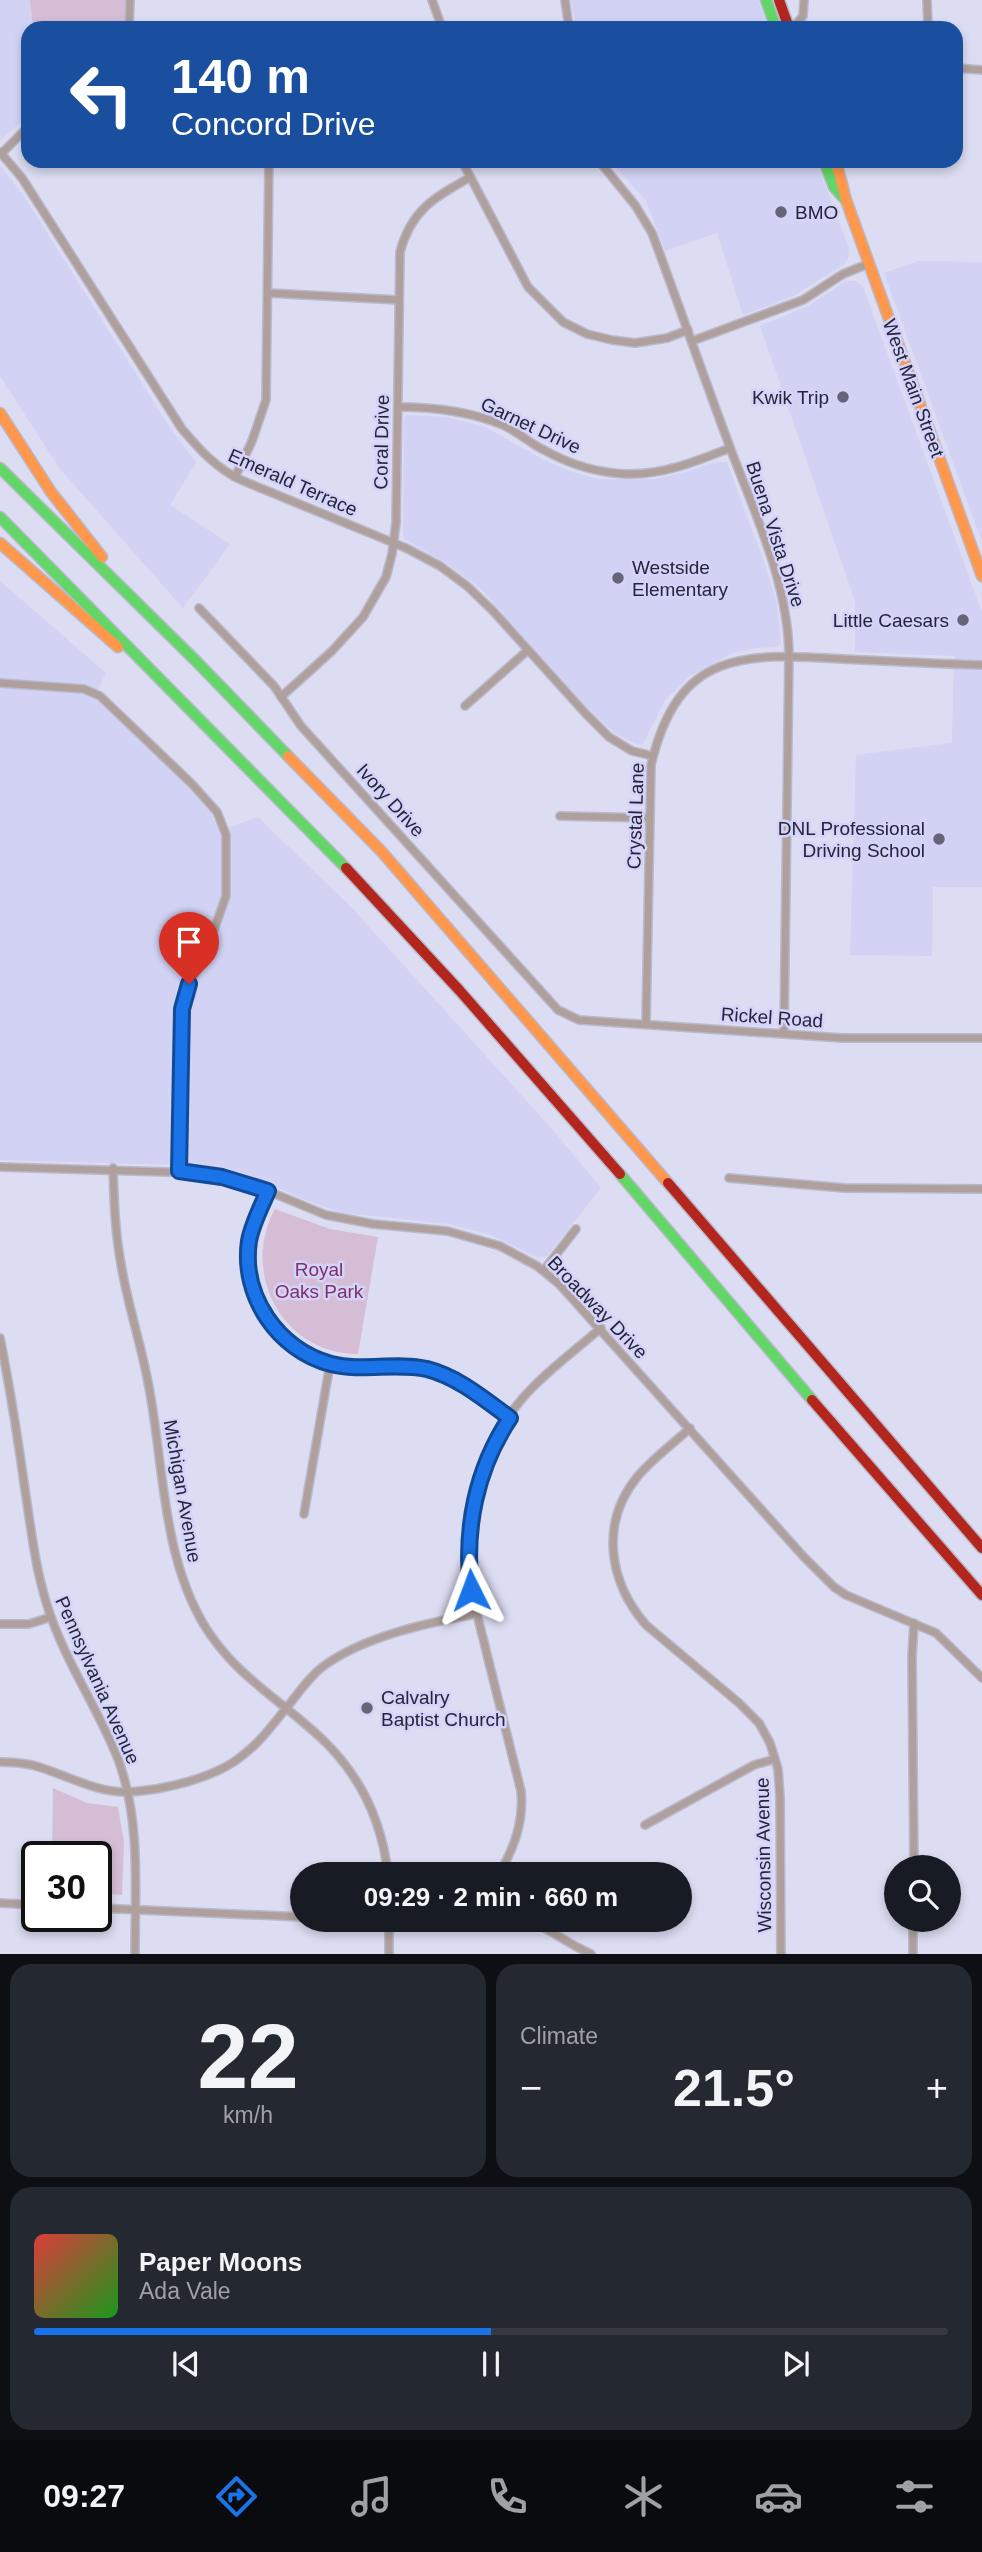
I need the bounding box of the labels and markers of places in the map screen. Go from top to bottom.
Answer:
place label: BMO [795,202,838,223]
marker: BMO [773,204,789,220]
place label: Kwik Trip [752,387,829,408]
marker: Kwik Trip [835,389,851,405]
place label: Westside Elementary [632,557,729,600]
marker: Westside Elementary [610,570,626,586]
place label: Little Caesars [833,610,949,631]
marker: Little Caesars [955,612,971,628]
place label: DNL Professional Driving School [778,818,925,861]
marker: DNL Professional Driving School [931,831,947,847]
pin [159,912,219,984]
place label: Calvalry Baptist Church [381,1687,506,1730]
marker: Calvalry Baptist Church [359,1700,375,1716]

